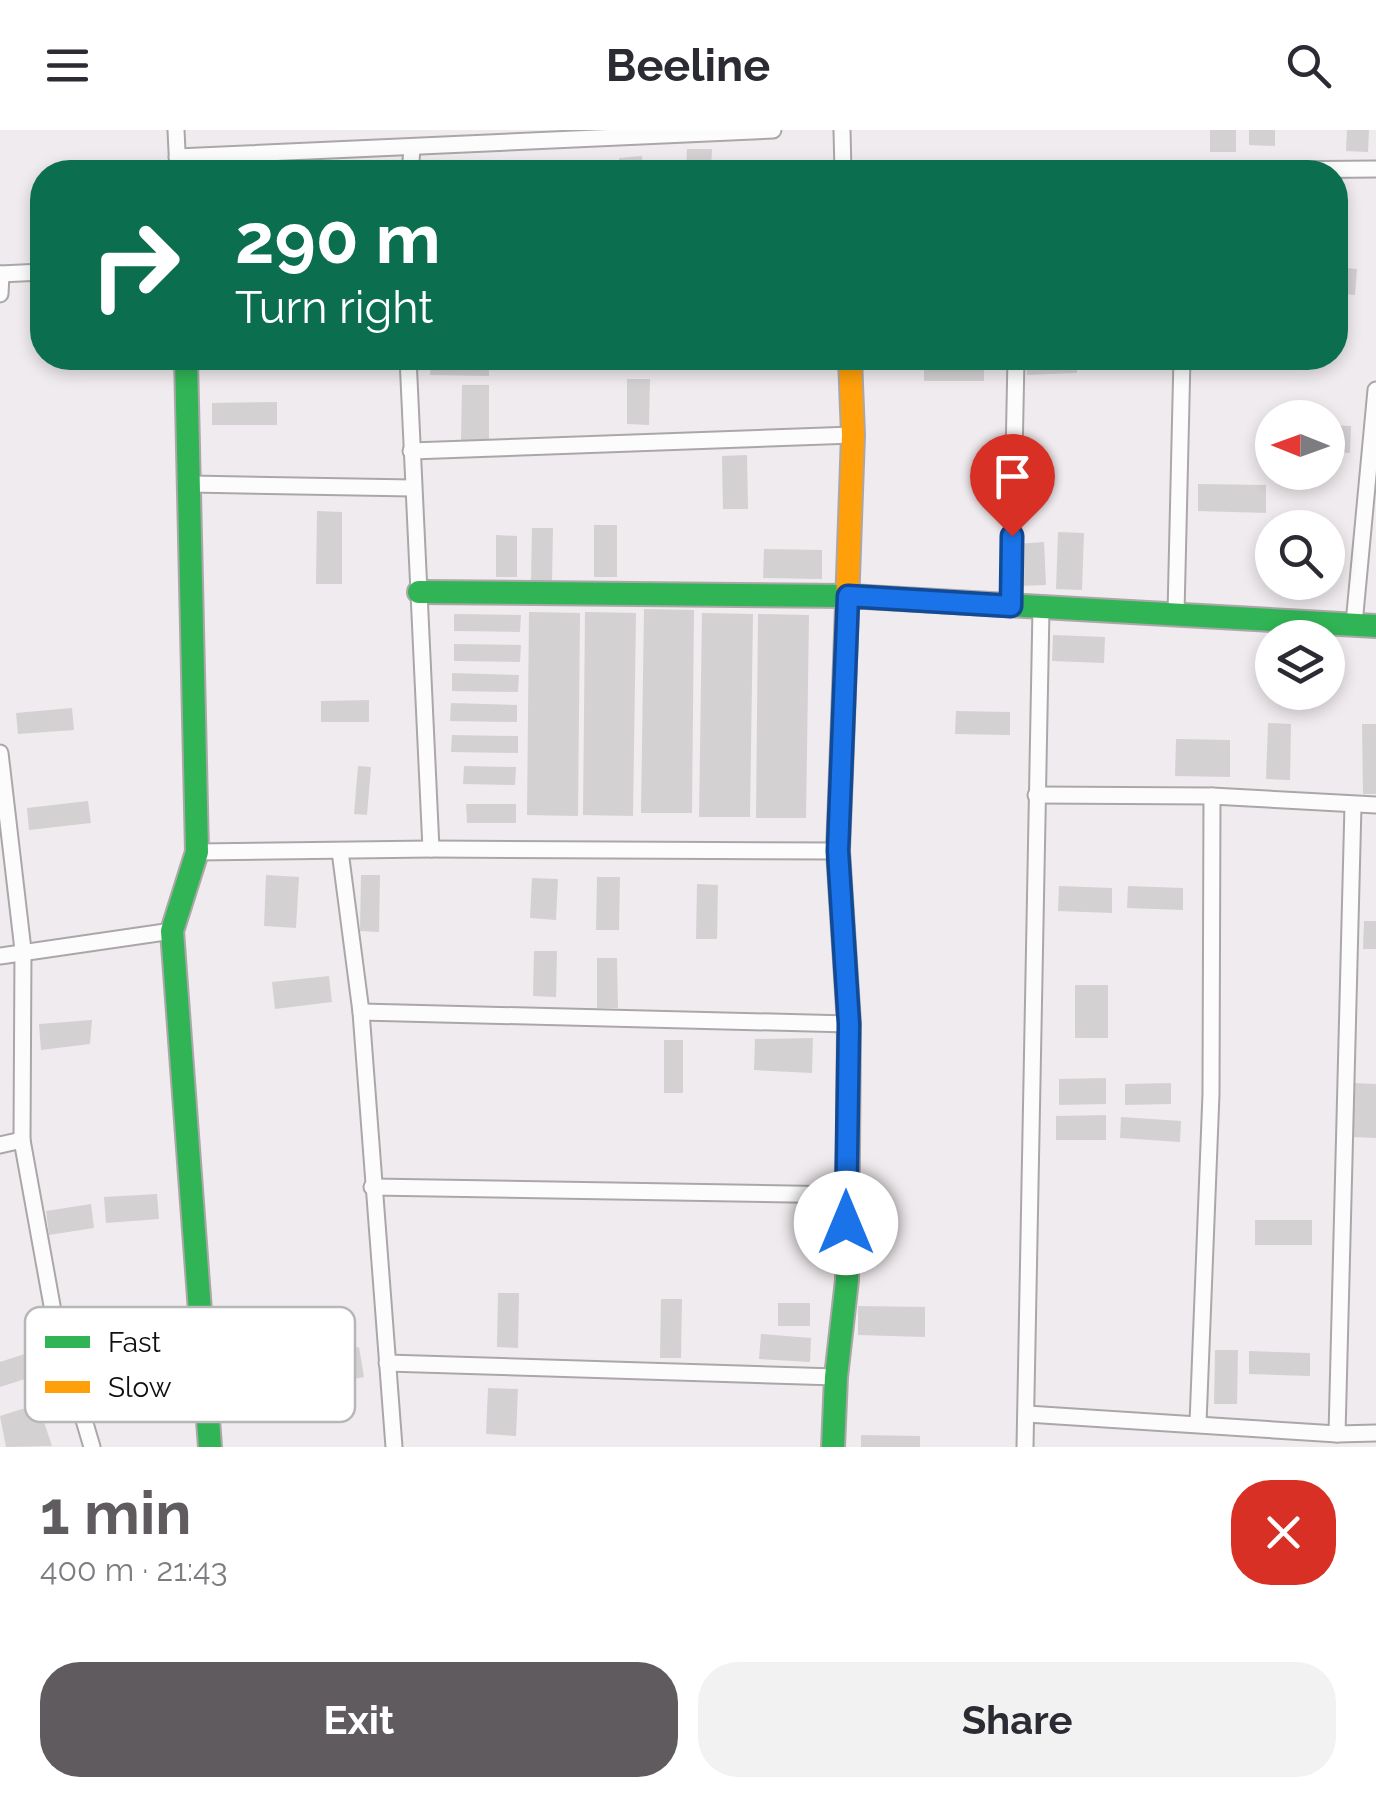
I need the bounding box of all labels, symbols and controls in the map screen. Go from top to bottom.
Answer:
icon: menu [40,38,95,93]
icon: search [1281,38,1336,93]
text: Beeline [606,39,770,92]
text: 290 m [235,197,441,279]
icon: right [70,200,200,330]
text: Turn right [235,281,433,334]
north arrow [1255,400,1345,490]
map controls [1255,400,1345,710]
pin [970,434,1055,537]
icon: arrive [985,449,1040,504]
button: search [1255,510,1345,600]
button: layers [1255,620,1345,710]
position arrow [794,1171,898,1275]
legend [25,1307,355,1422]
text: Fast [108,1326,161,1359]
text: Slow [108,1371,172,1404]
text: 1 min [40,1478,191,1548]
button: close [1231,1480,1336,1585]
text: 400 m · 21:43 [40,1551,228,1588]
button: Exit [40,1662,678,1777]
button: Share [698,1662,1336,1777]

